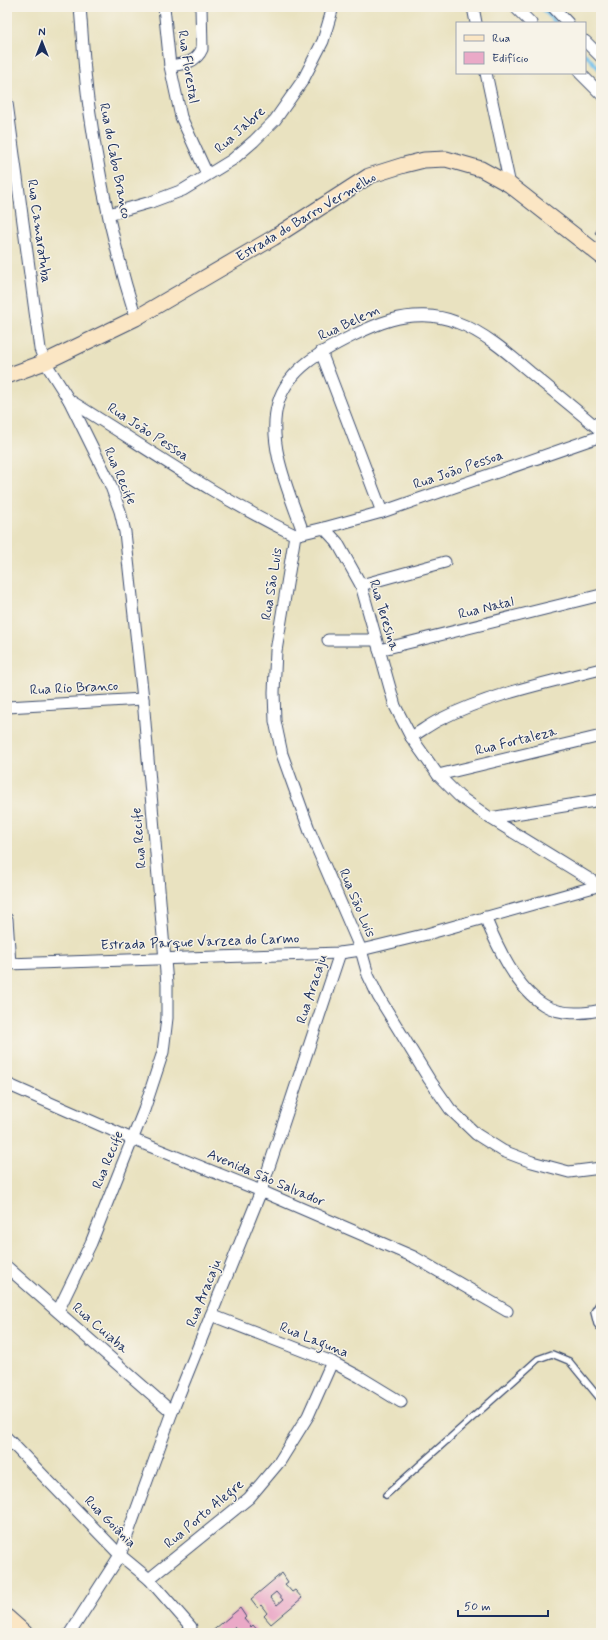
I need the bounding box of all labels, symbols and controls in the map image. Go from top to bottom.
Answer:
north arrow [22,22,62,62]
legend [456,22,586,74]
text: N [38,26,46,40]
street label: Rua Florestal [173,29,203,105]
text: Rua [492,31,510,47]
text: Edifício [492,51,528,67]
street label: Rua do Cabo Branco [95,102,135,220]
street label: Rua Jabre [211,102,269,158]
street label: Estrada do Barro Vermelho [233,168,379,266]
street label: Rua Camaratuba [23,178,55,284]
street label: Rua Belem [315,301,383,345]
street label: Rua João Pessoa [104,399,192,465]
street label: Rua Recife [99,444,141,508]
street label: Rua João Pessoa [411,446,505,494]
street label: Rua São Luis [257,546,287,622]
street label: Rua Teresina [365,577,403,653]
street label: Rua Natal [456,592,516,624]
street label: Rua Rio Branco [29,677,119,699]
street label: Rua Fortaleza [473,722,559,760]
street label: Rua Recife [127,807,151,869]
street label: Rua São Luis [334,866,380,940]
street label: Estrada Parque Varzea do Carmo [100,930,300,954]
street label: Rua Aracaju [292,952,332,1026]
street label: Rua Recife [88,1128,128,1192]
street label: Avenida São Salvador [205,1145,328,1211]
street label: Rua Aracaju [182,1256,226,1330]
street label: Rua Cuiaba [68,1299,132,1358]
street label: Rua Laguna [276,1318,351,1364]
street label: Rua Porto Alegre [160,1475,249,1554]
street label: Rua Goiânia [80,1492,140,1552]
scale bar [458,1592,548,1618]
text: 50 m [464,1599,491,1615]

